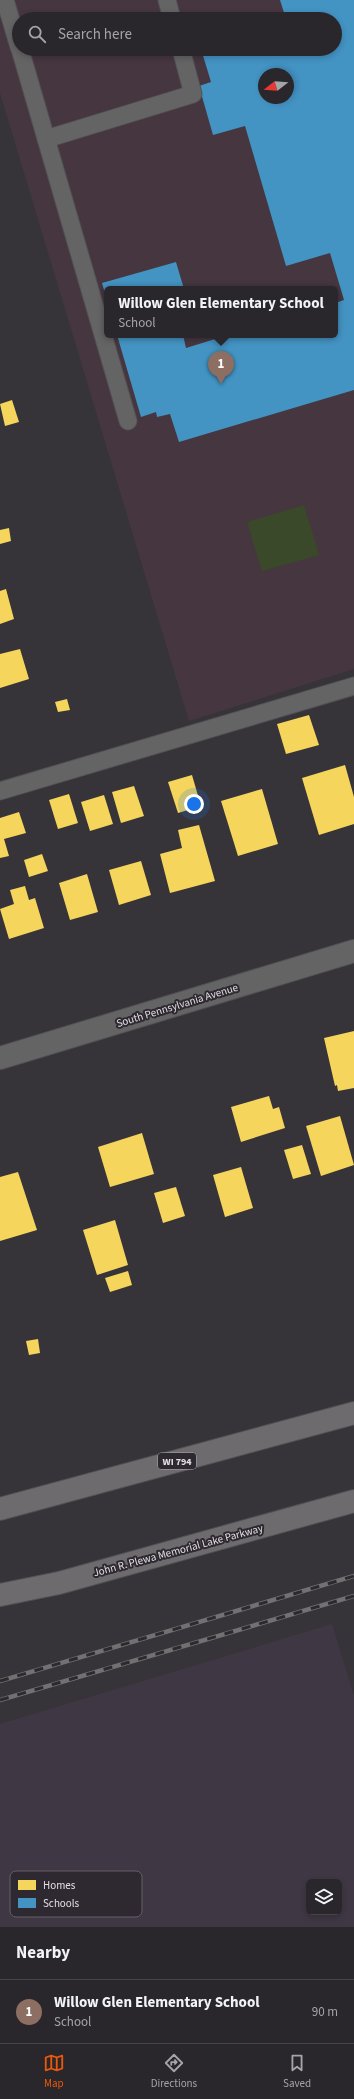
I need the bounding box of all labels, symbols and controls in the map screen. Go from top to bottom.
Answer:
search box [12,12,342,56]
icon: search [26,23,48,45]
text: Search here [58,24,132,45]
north arrow [258,68,294,104]
popup [104,286,338,338]
text: Willow Glen Elementary School [118,293,324,314]
text: School [118,314,156,332]
pin: 1 [208,351,234,384]
your location [184,794,204,814]
street label: South Pennsylvania Avenue [114,980,240,1031]
road number: WI 794 [158,1453,196,1469]
street label: John R. Plewa Memorial Lake Parkway [92,1521,265,1580]
legend [10,1871,142,1917]
text: Homes [43,1878,76,1893]
map controls [306,1879,342,1915]
button: layers [306,1879,342,1915]
text: Schools [43,1896,80,1911]
text: Nearby [16,1941,70,1965]
text: Willow Glen Elementary School [54,1992,260,2013]
text: 1 [26,2003,32,2021]
text: 90 m [312,2003,338,2021]
text: School [54,2013,91,2031]
tab: Map [43,2052,65,2091]
tab: Directions [151,2052,197,2091]
tab: Saved [283,2052,311,2091]

